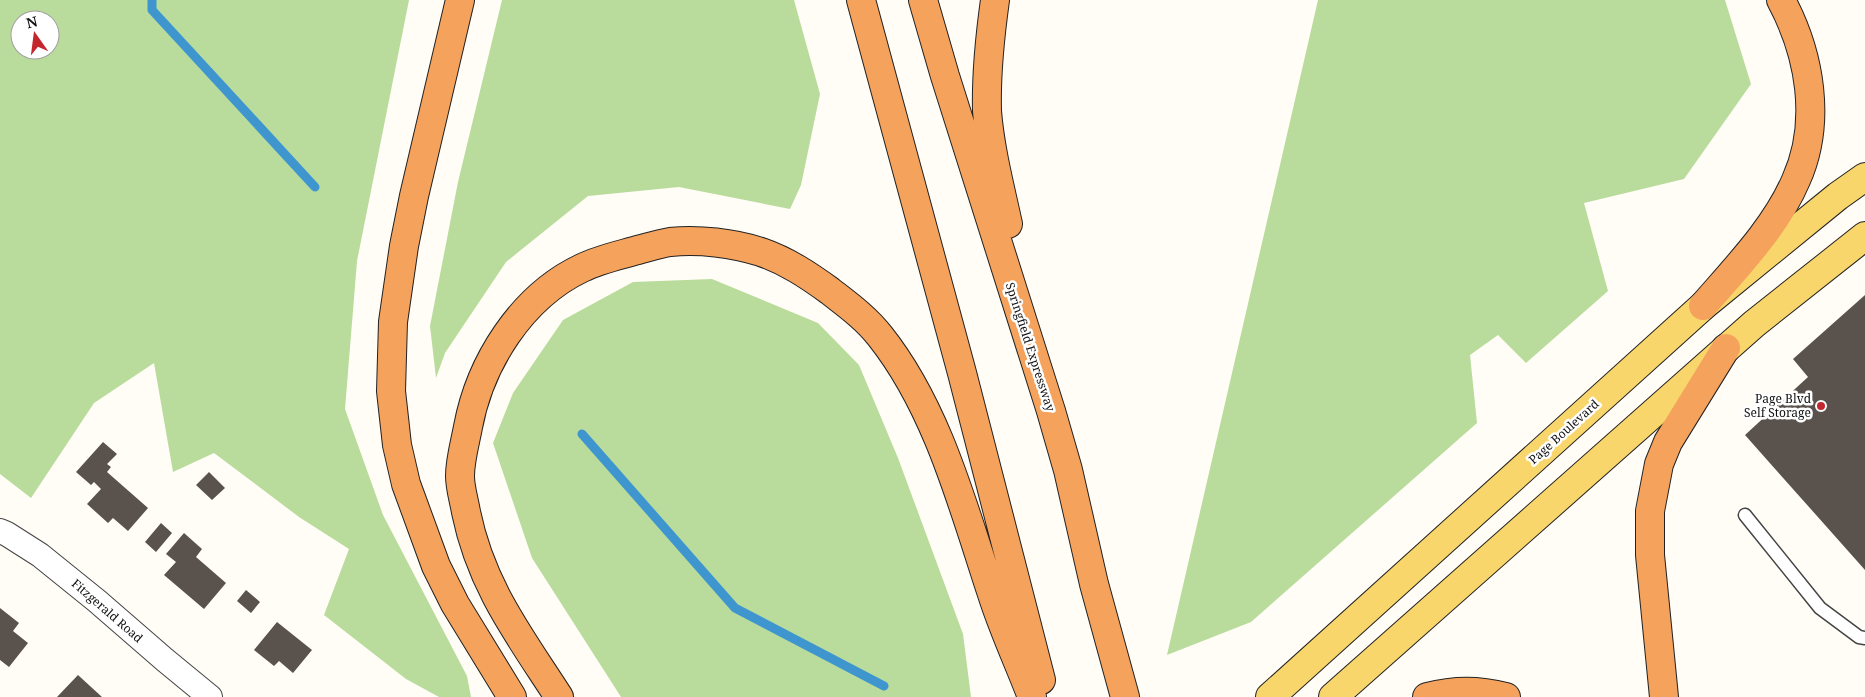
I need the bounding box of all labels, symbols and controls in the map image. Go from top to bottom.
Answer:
north arrow [10,10,60,60]
text: N [24,11,39,32]
street label: Springfield Expressway [1002,280,1059,414]
place label: Page Blvd Self Storage [1744,390,1812,421]
street label: Page Boulevard [1525,395,1603,468]
marker: Page Blvd Self Storage [1815,400,1827,412]
street label: Fitzgerald Road [68,575,147,647]

